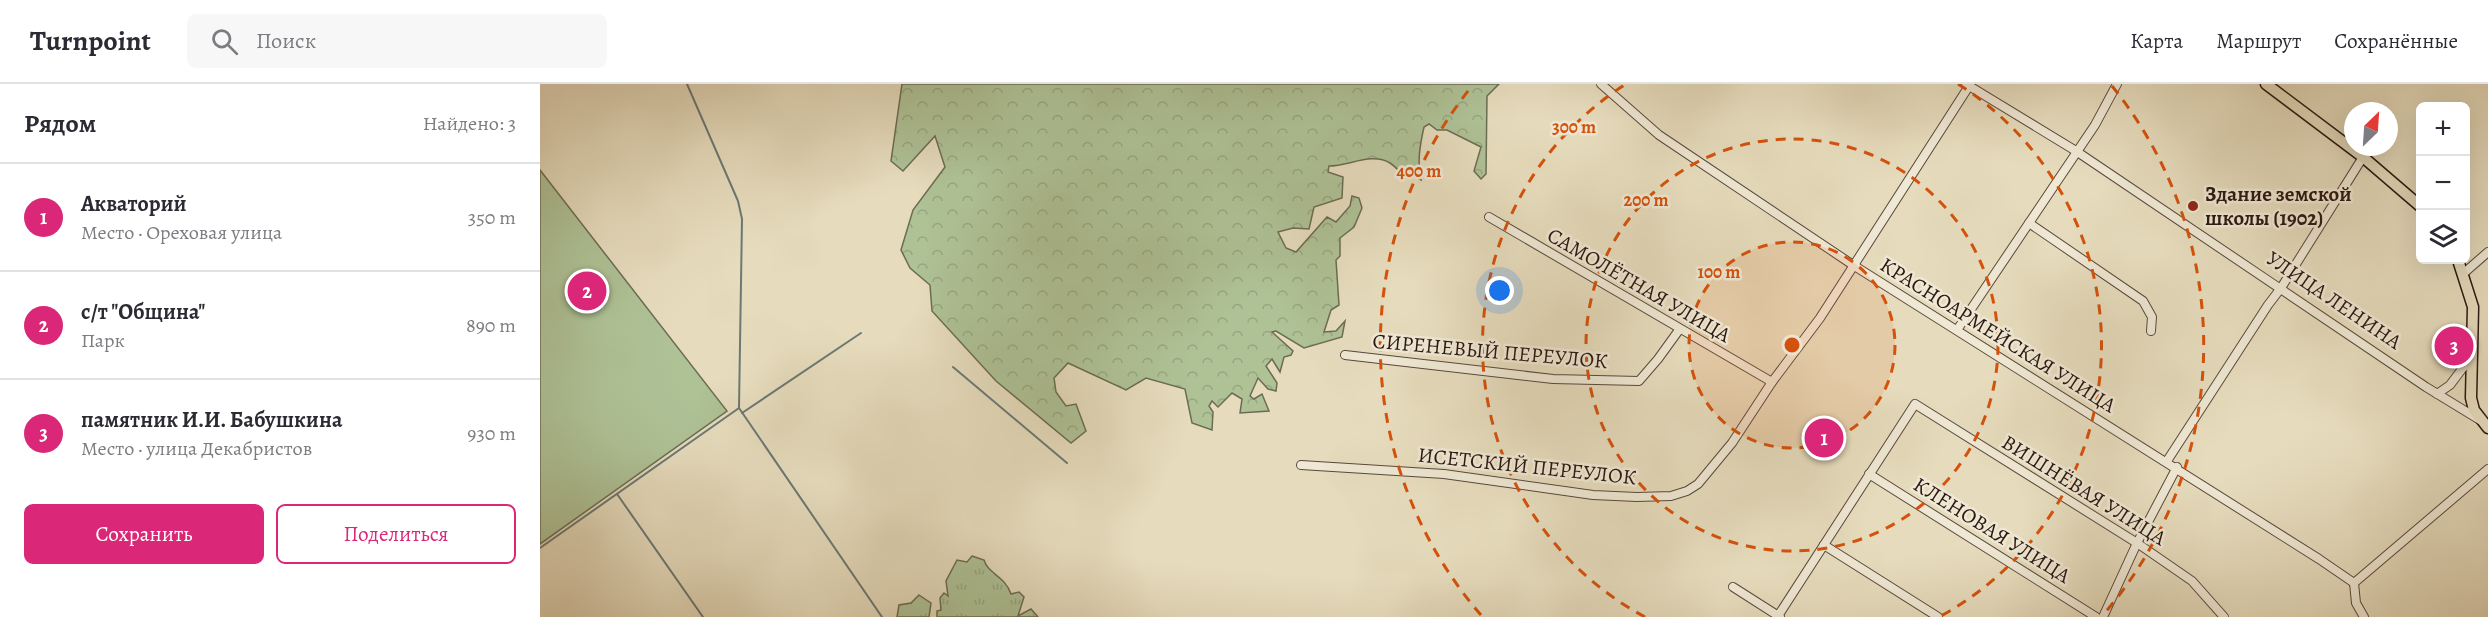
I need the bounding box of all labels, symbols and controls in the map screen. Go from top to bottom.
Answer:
search box [187,14,607,68]
text: Turnpoint [30,22,151,60]
icon: search [208,25,241,58]
text: Поиск [256,26,316,56]
text: Карта [2130,27,2183,55]
text: Маршрут [2216,27,2301,55]
text: Сохранённые [2334,27,2458,55]
north arrow [2344,102,2398,156]
map controls [2416,102,2470,264]
button: + [2416,102,2470,156]
text: Рядом [24,106,96,141]
text: Найдено: 3 [423,110,516,137]
text: 300 m [1552,115,1596,139]
button: − [2416,156,2470,210]
text: 400 m [1397,159,1441,183]
place label: Здание земской школы (1902) [2205,180,2352,232]
text: 200 m [1623,188,1669,212]
text: Акваторий [81,189,186,219]
marker: Здание земской школы (1902) [2186,199,2200,213]
text: 1 [40,204,47,231]
text: 350 m [468,204,516,231]
button: layers [2416,210,2470,264]
text: Место · Ореховая улица [81,219,282,246]
street label: САМОЛЁТНАЯ УЛИЦА [1542,221,1736,349]
street label: УЛИЦА ЛЕНИНА [2261,244,2408,356]
street label: КРАСНОАРМЕЙСКАЯ УЛИЦА [1875,251,2122,420]
text: 100 m [1698,260,1740,284]
pin: 2 [568,268,606,314]
your location [1485,276,1514,305]
text: с/т "Община" [81,297,205,327]
text: 2 [39,312,48,339]
text: 890 m [466,312,516,339]
pin: 3 [2434,324,2474,368]
text: Парк [81,327,125,354]
street label: СИРЕНЕВЫЙ ПЕРЕУЛОК [1371,327,1609,375]
centre of rings [1782,335,1802,355]
text: памятник И.И. Бабушкина [81,405,342,435]
pin: 1 [1804,416,1844,460]
text: 3 [39,420,48,447]
text: 930 m [467,420,516,447]
street label: ВИШНЁВАЯ УЛИЦА [1997,428,2172,552]
text: Место · улица Декабристов [81,435,312,462]
street label: ИСЕТСКИЙ ПЕРЕУЛОК [1417,441,1638,491]
street label: КЛЕНОВАЯ УЛИЦА [1908,470,2076,590]
button: Сохранить [24,504,264,564]
button: Поделиться [276,504,516,564]

